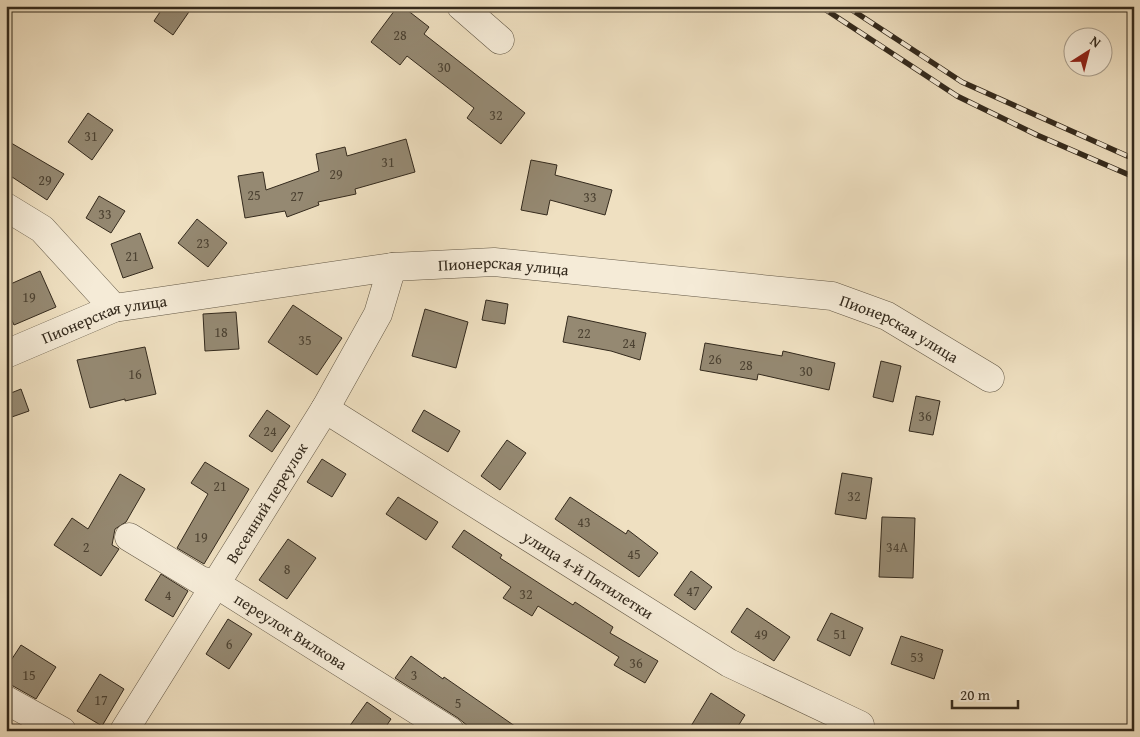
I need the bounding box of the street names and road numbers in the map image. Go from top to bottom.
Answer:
street label: Пионерская улица [437,250,570,282]
street label: Пионерская улица [37,288,169,350]
street label: Пионерская улица [836,288,964,369]
street label: Весенний переулок [220,437,314,568]
street label: улица 4-й Пятилетки [517,524,659,625]
street label: переулок Вилкова [230,587,352,676]

